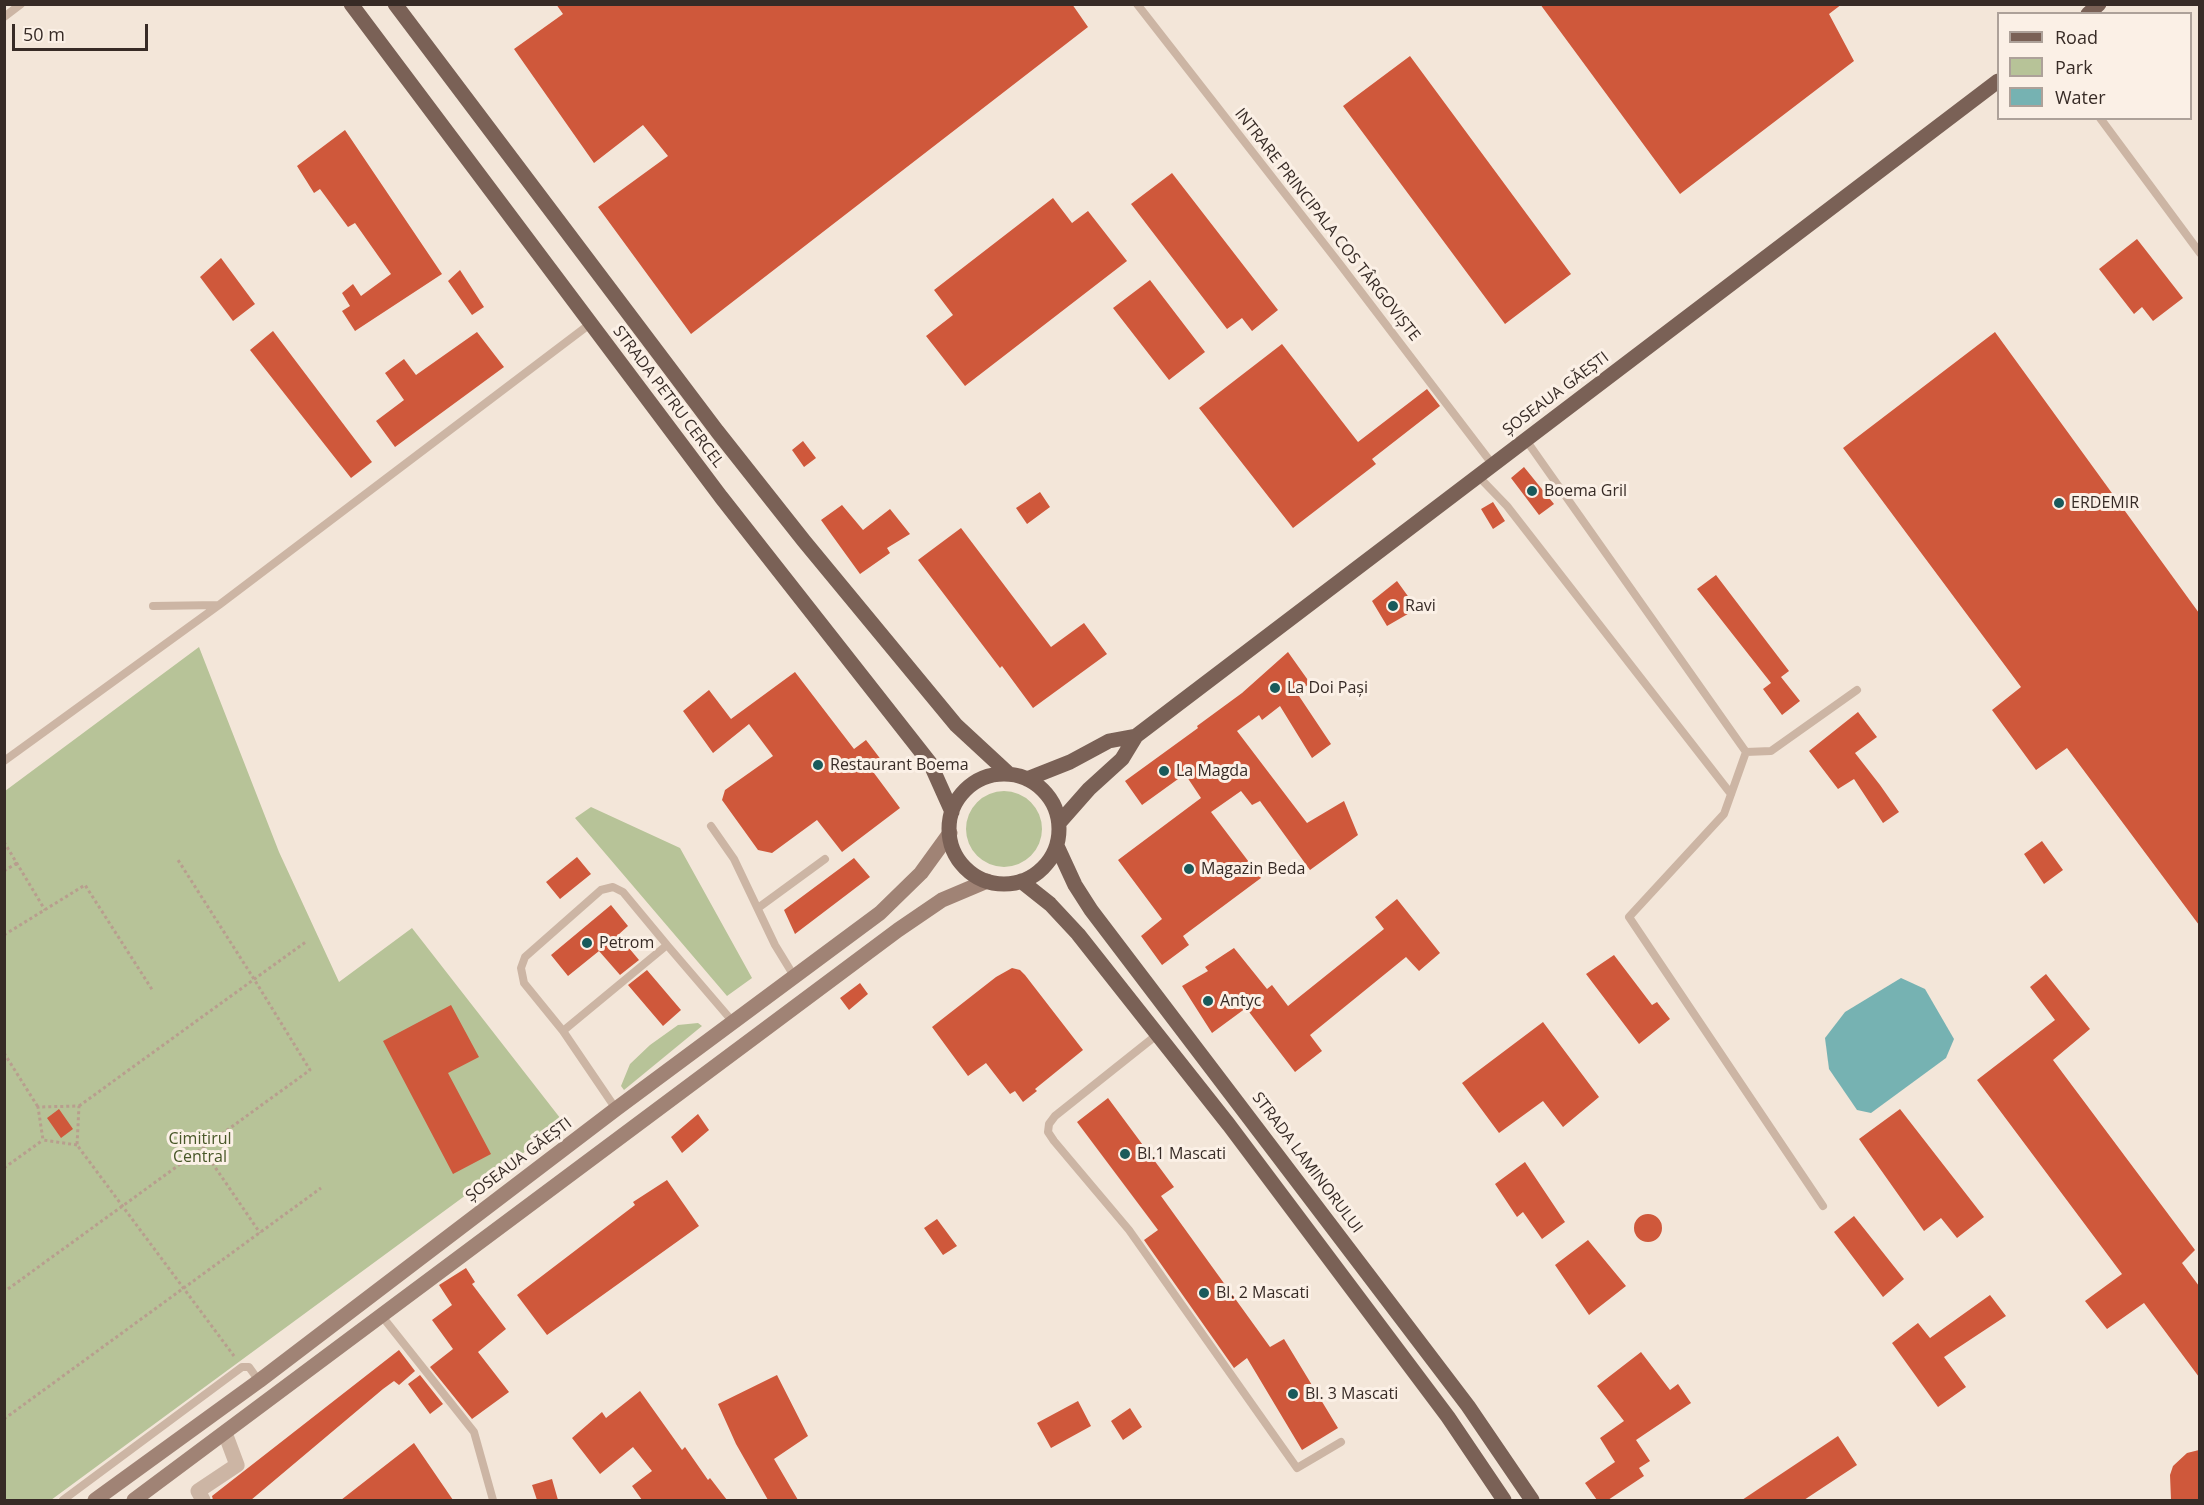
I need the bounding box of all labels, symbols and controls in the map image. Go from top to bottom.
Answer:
scale bar [15,12,152,50]
legend [1997,12,2192,120]
text: 50 m [23,22,65,46]
text: Road [2055,25,2098,49]
text: Park [2055,55,2093,79]
text: Water [2055,85,2106,109]
street label: INTRARE PRINCIPALA COS TÂRGOVIȘTE [1230,105,1424,345]
street label: STRADA PETRU CERCEL [608,322,728,472]
street label: ȘOSEAUA GĂEȘTI [1499,348,1613,440]
place label: Boema Gril [1544,481,1627,501]
marker: Boema Gril [1525,484,1539,498]
place label: ERDEMIR [2071,493,2139,513]
marker: ERDEMIR [2052,496,2066,510]
place label: Ravi [1405,596,1436,616]
marker: Ravi [1386,599,1400,613]
place label: La Doi Pași [1287,678,1368,698]
marker: La Doi Pași [1268,681,1282,695]
place label: Restaurant Boema [830,755,969,775]
marker: Restaurant Boema [811,758,825,772]
place label: La Magda [1176,761,1248,781]
marker: La Magda [1157,764,1171,778]
place label: Magazin Beda [1201,859,1305,879]
marker: Magazin Beda [1182,862,1196,876]
place label: Petrom [599,933,654,953]
marker: Petrom [580,936,594,950]
place label: Antyc [1220,991,1261,1011]
marker: Antyc [1201,994,1215,1008]
street label: STRADA LAMINORULUI [1248,1089,1366,1237]
street label: ȘOSEAUA GĂEȘTI [462,1114,576,1206]
park label: Cimitirul Central [168,1129,232,1167]
place label: Bl.1 Mascati [1137,1144,1226,1164]
marker: Bl.1 Mascati [1118,1147,1132,1161]
place label: Bl. 2 Mascati [1216,1283,1309,1303]
marker: Bl. 2 Mascati [1197,1286,1211,1300]
place label: Bl. 3 Mascati [1305,1384,1398,1404]
marker: Bl. 3 Mascati [1286,1387,1300,1401]

